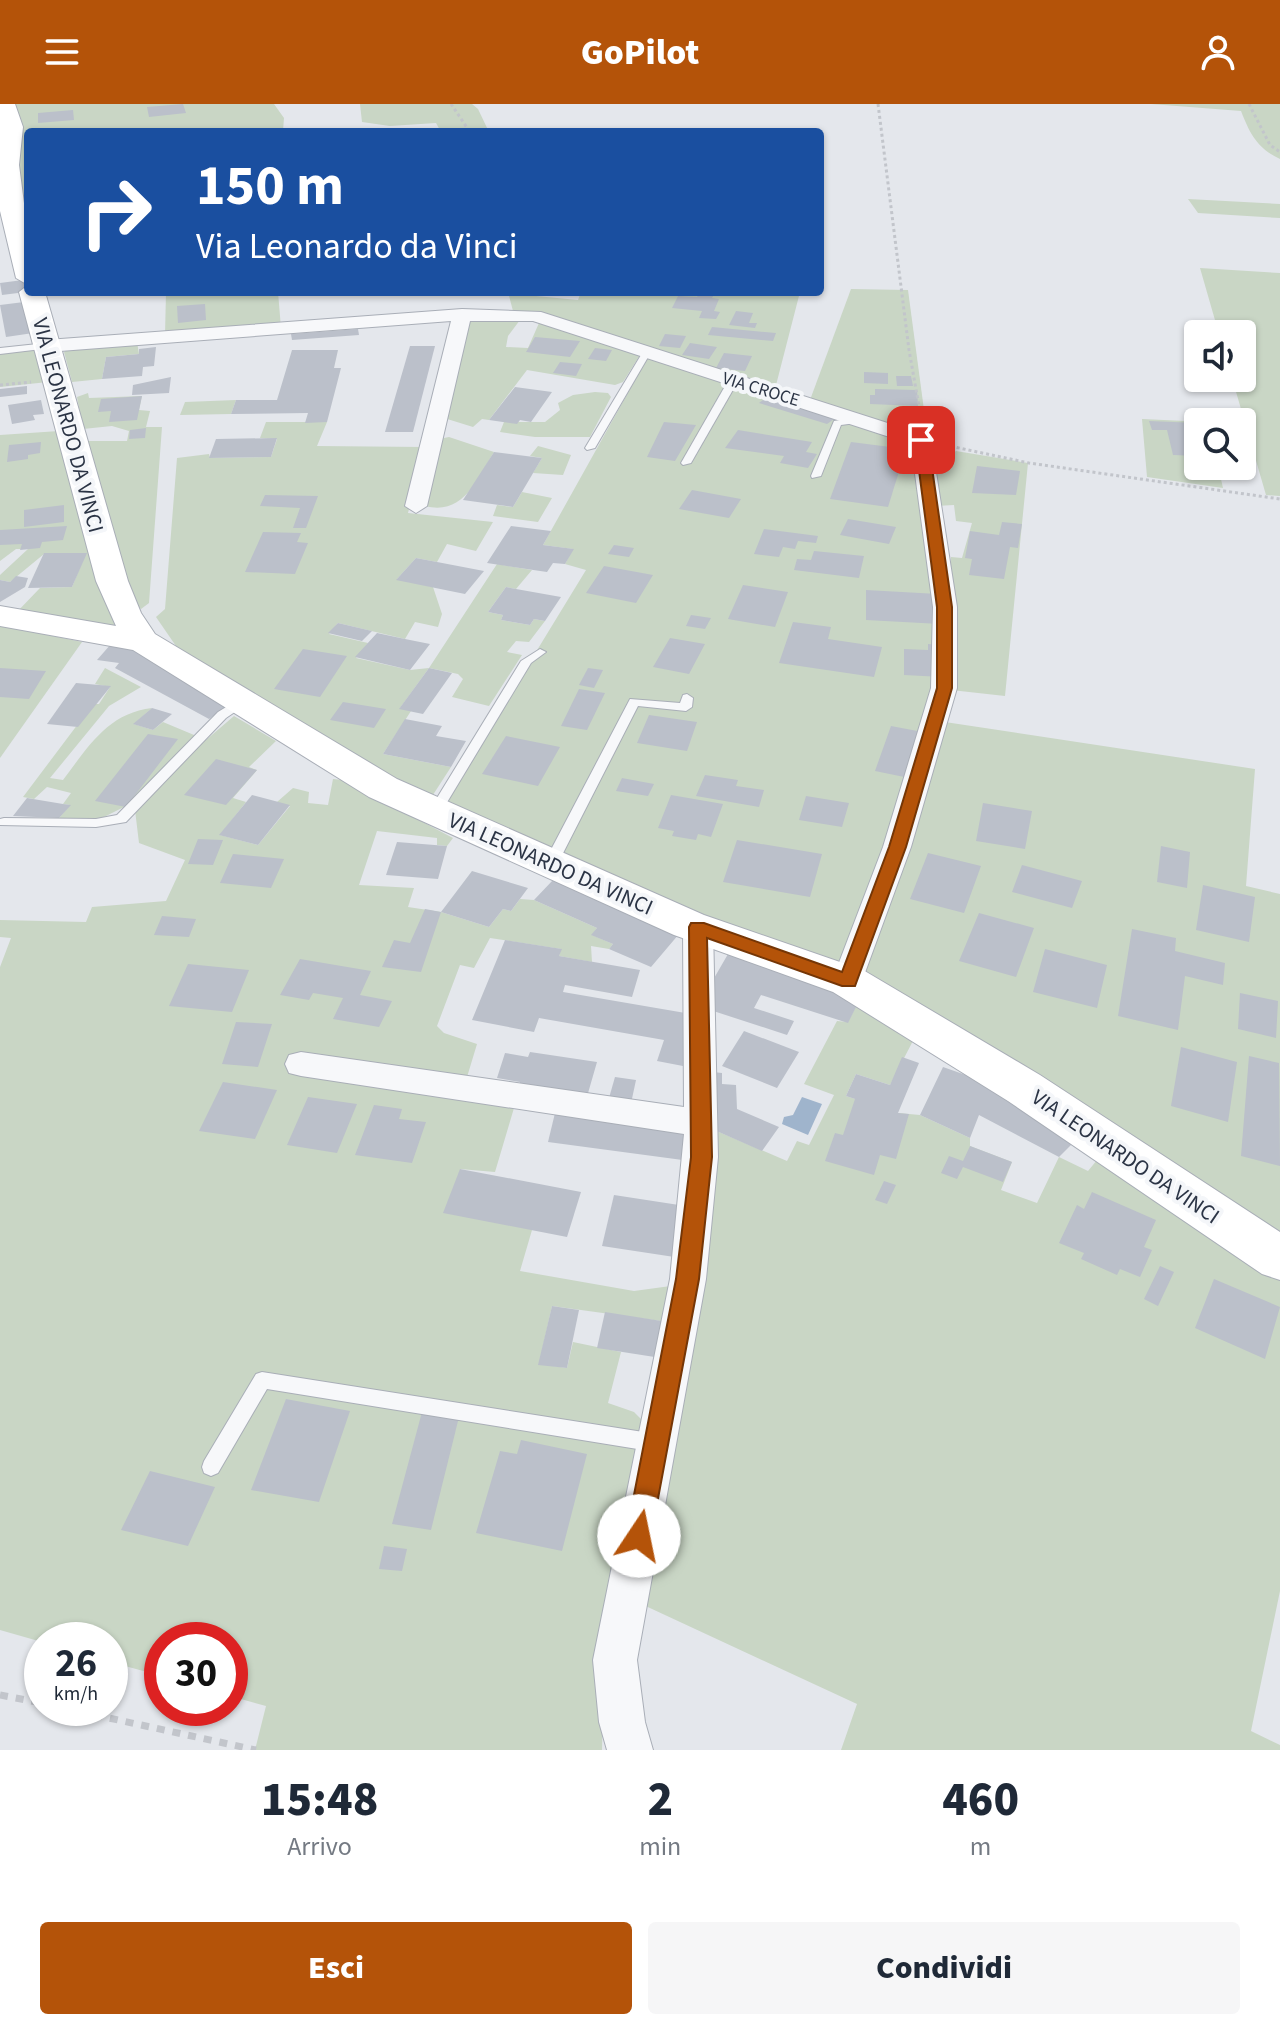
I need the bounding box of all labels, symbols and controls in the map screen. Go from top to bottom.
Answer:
text: GoPilot [581,27,699,78]
icon: menu [40,30,84,74]
icon: person [1196,30,1240,74]
text: 150 m [196,147,344,226]
icon: right [64,160,168,264]
text: Via Leonardo da Vinci [196,221,518,272]
street label: VIA LEONARDO DA VINCI [24,314,112,536]
map controls [1184,320,1256,480]
button: sound [1184,320,1256,392]
street label: VIA CROCE [719,366,803,413]
pin [887,406,955,474]
button: search [1184,408,1256,480]
icon: arrive [899,418,943,462]
street label: VIA LEONARDO DA VINCI [443,804,658,923]
street label: VIA LEONARDO DA VINCI [1025,1082,1226,1232]
position arrow [597,1494,681,1578]
speed limit sign: 30 [144,1622,248,1726]
text: 26 [55,1635,97,1692]
text: km/h [54,1680,98,1708]
text: 15:48 [261,1766,378,1834]
text: 2 [647,1766,673,1834]
text: 460 [942,1766,1019,1834]
text: Arrivo [287,1828,352,1865]
text: min [639,1828,681,1865]
text: m [970,1828,991,1865]
button: Esci [40,1922,632,2014]
button: Condividi [648,1922,1240,2014]

